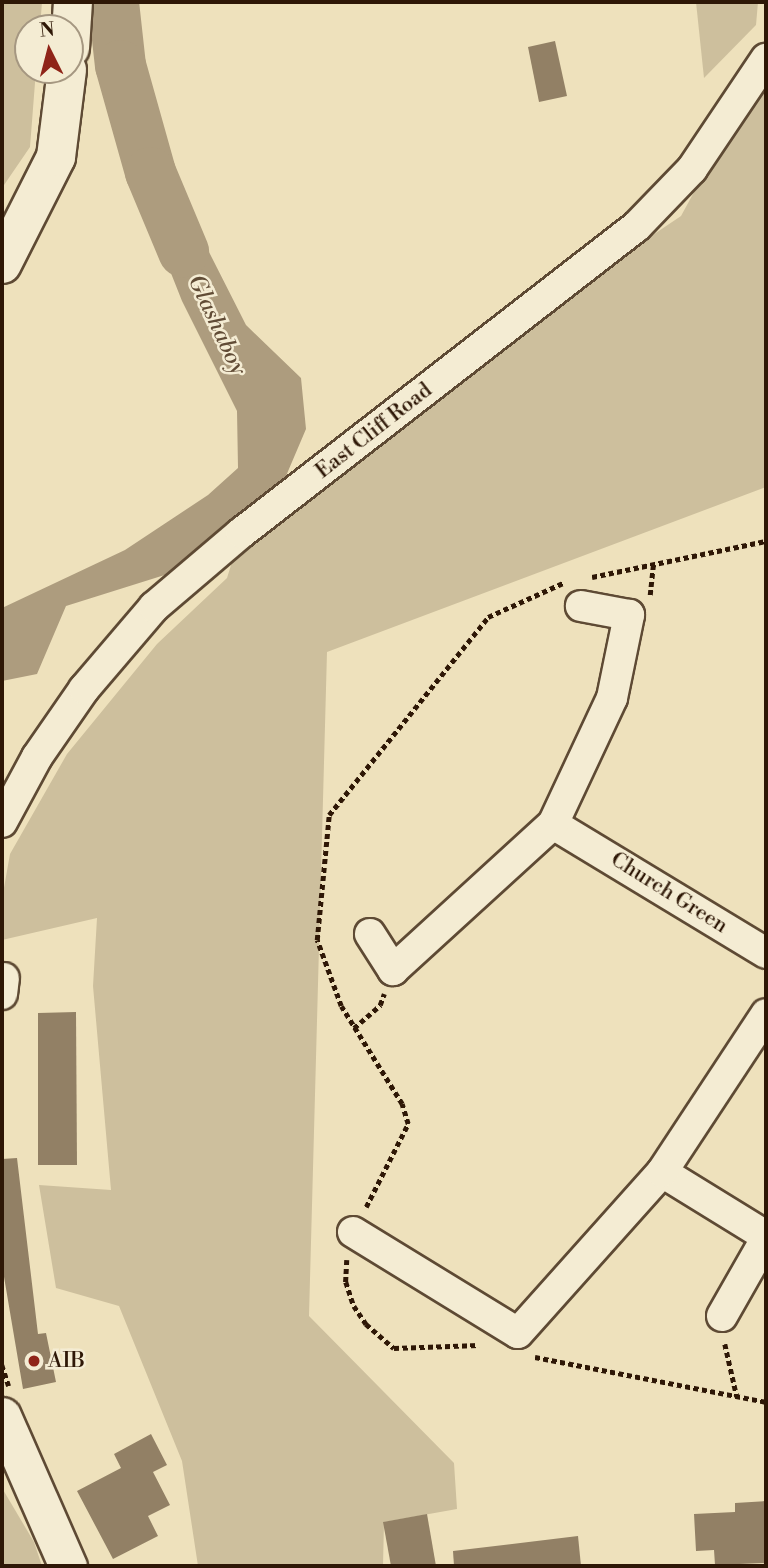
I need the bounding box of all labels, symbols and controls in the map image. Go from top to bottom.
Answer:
north arrow [14,14,84,84]
text: N [38,17,56,43]
water label: Glashaboy [182,270,252,380]
street label: East Cliff Road [311,378,437,484]
street label: Church Green [606,847,732,939]
place label: AIB [48,1348,85,1374]
marker: AIB [26,1353,42,1369]

